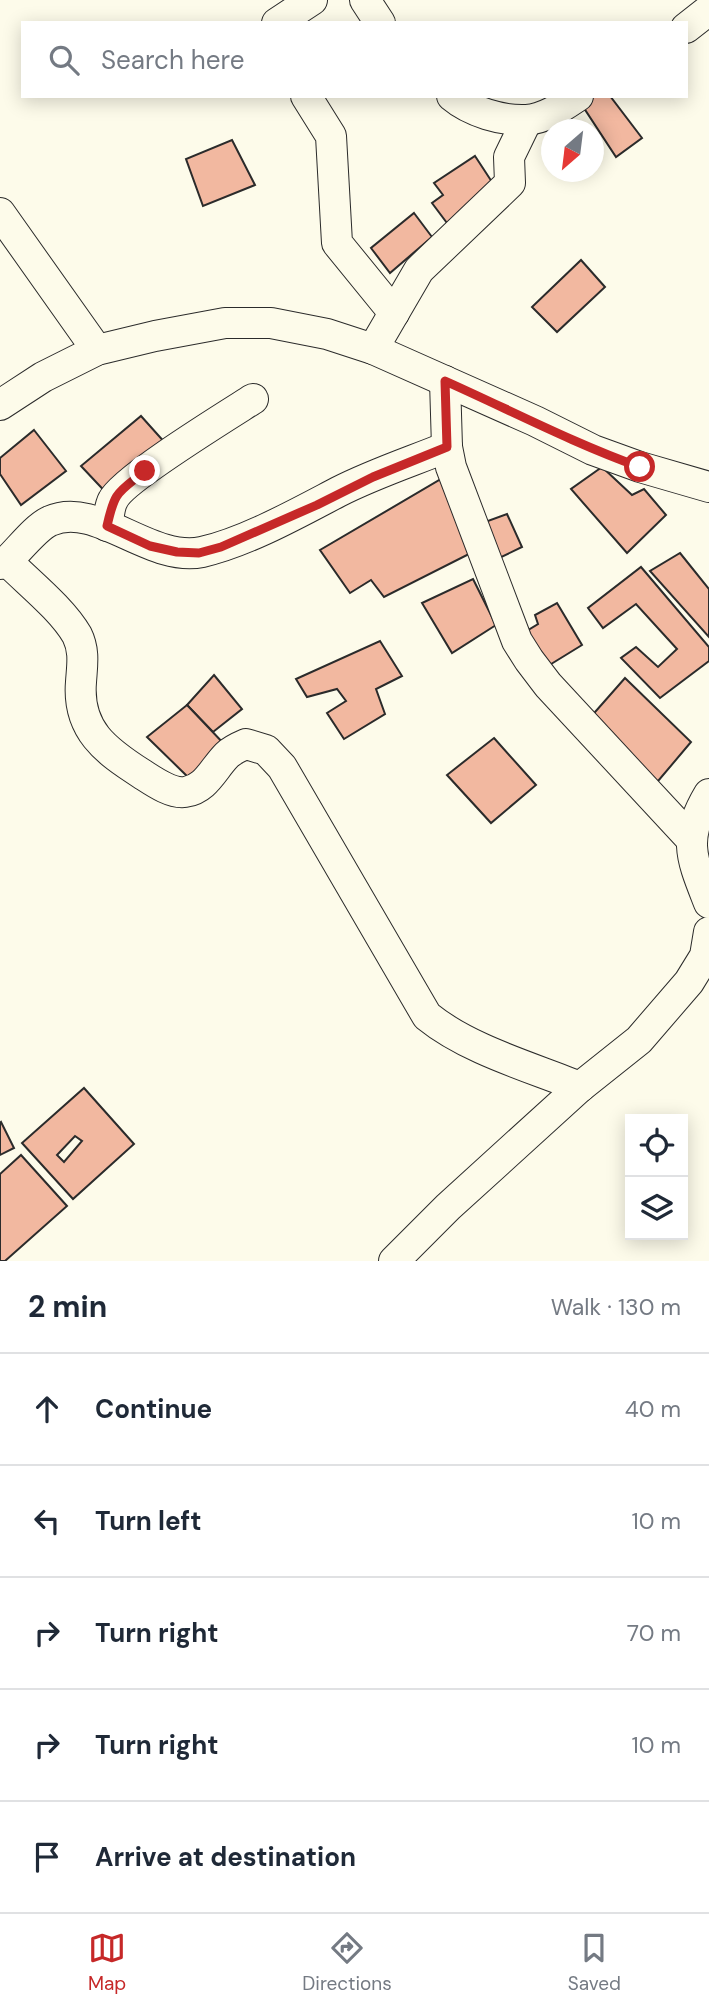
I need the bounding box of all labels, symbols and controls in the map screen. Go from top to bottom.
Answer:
search box [21,21,688,98]
icon: search [45,41,83,79]
text: Search here [101,43,244,77]
north arrow [541,119,604,182]
route start [624,451,655,482]
route end [129,455,160,486]
map controls [625,1114,688,1240]
button: locate [625,1114,688,1177]
button: layers [625,1177,688,1240]
text: 2 min [28,1287,107,1326]
text: Walk · 130 m [551,1292,681,1322]
icon: ahead [28,1390,66,1428]
text: Continue [95,1392,212,1426]
text: 40 m [625,1394,681,1424]
icon: left [28,1502,66,1540]
text: Turn left [95,1504,202,1538]
text: 10 m [631,1506,681,1536]
icon: right [28,1614,66,1652]
text: Turn right [95,1616,219,1650]
text: 70 m [627,1618,681,1648]
icon: right [28,1726,66,1764]
text: Turn right [95,1728,219,1762]
text: 10 m [631,1730,681,1760]
icon: arrive [28,1838,66,1876]
text: Arrive at destination [95,1840,356,1874]
tab: Map [88,1929,126,1996]
tab: Directions [302,1929,392,1996]
tab: Saved [568,1929,621,1996]

